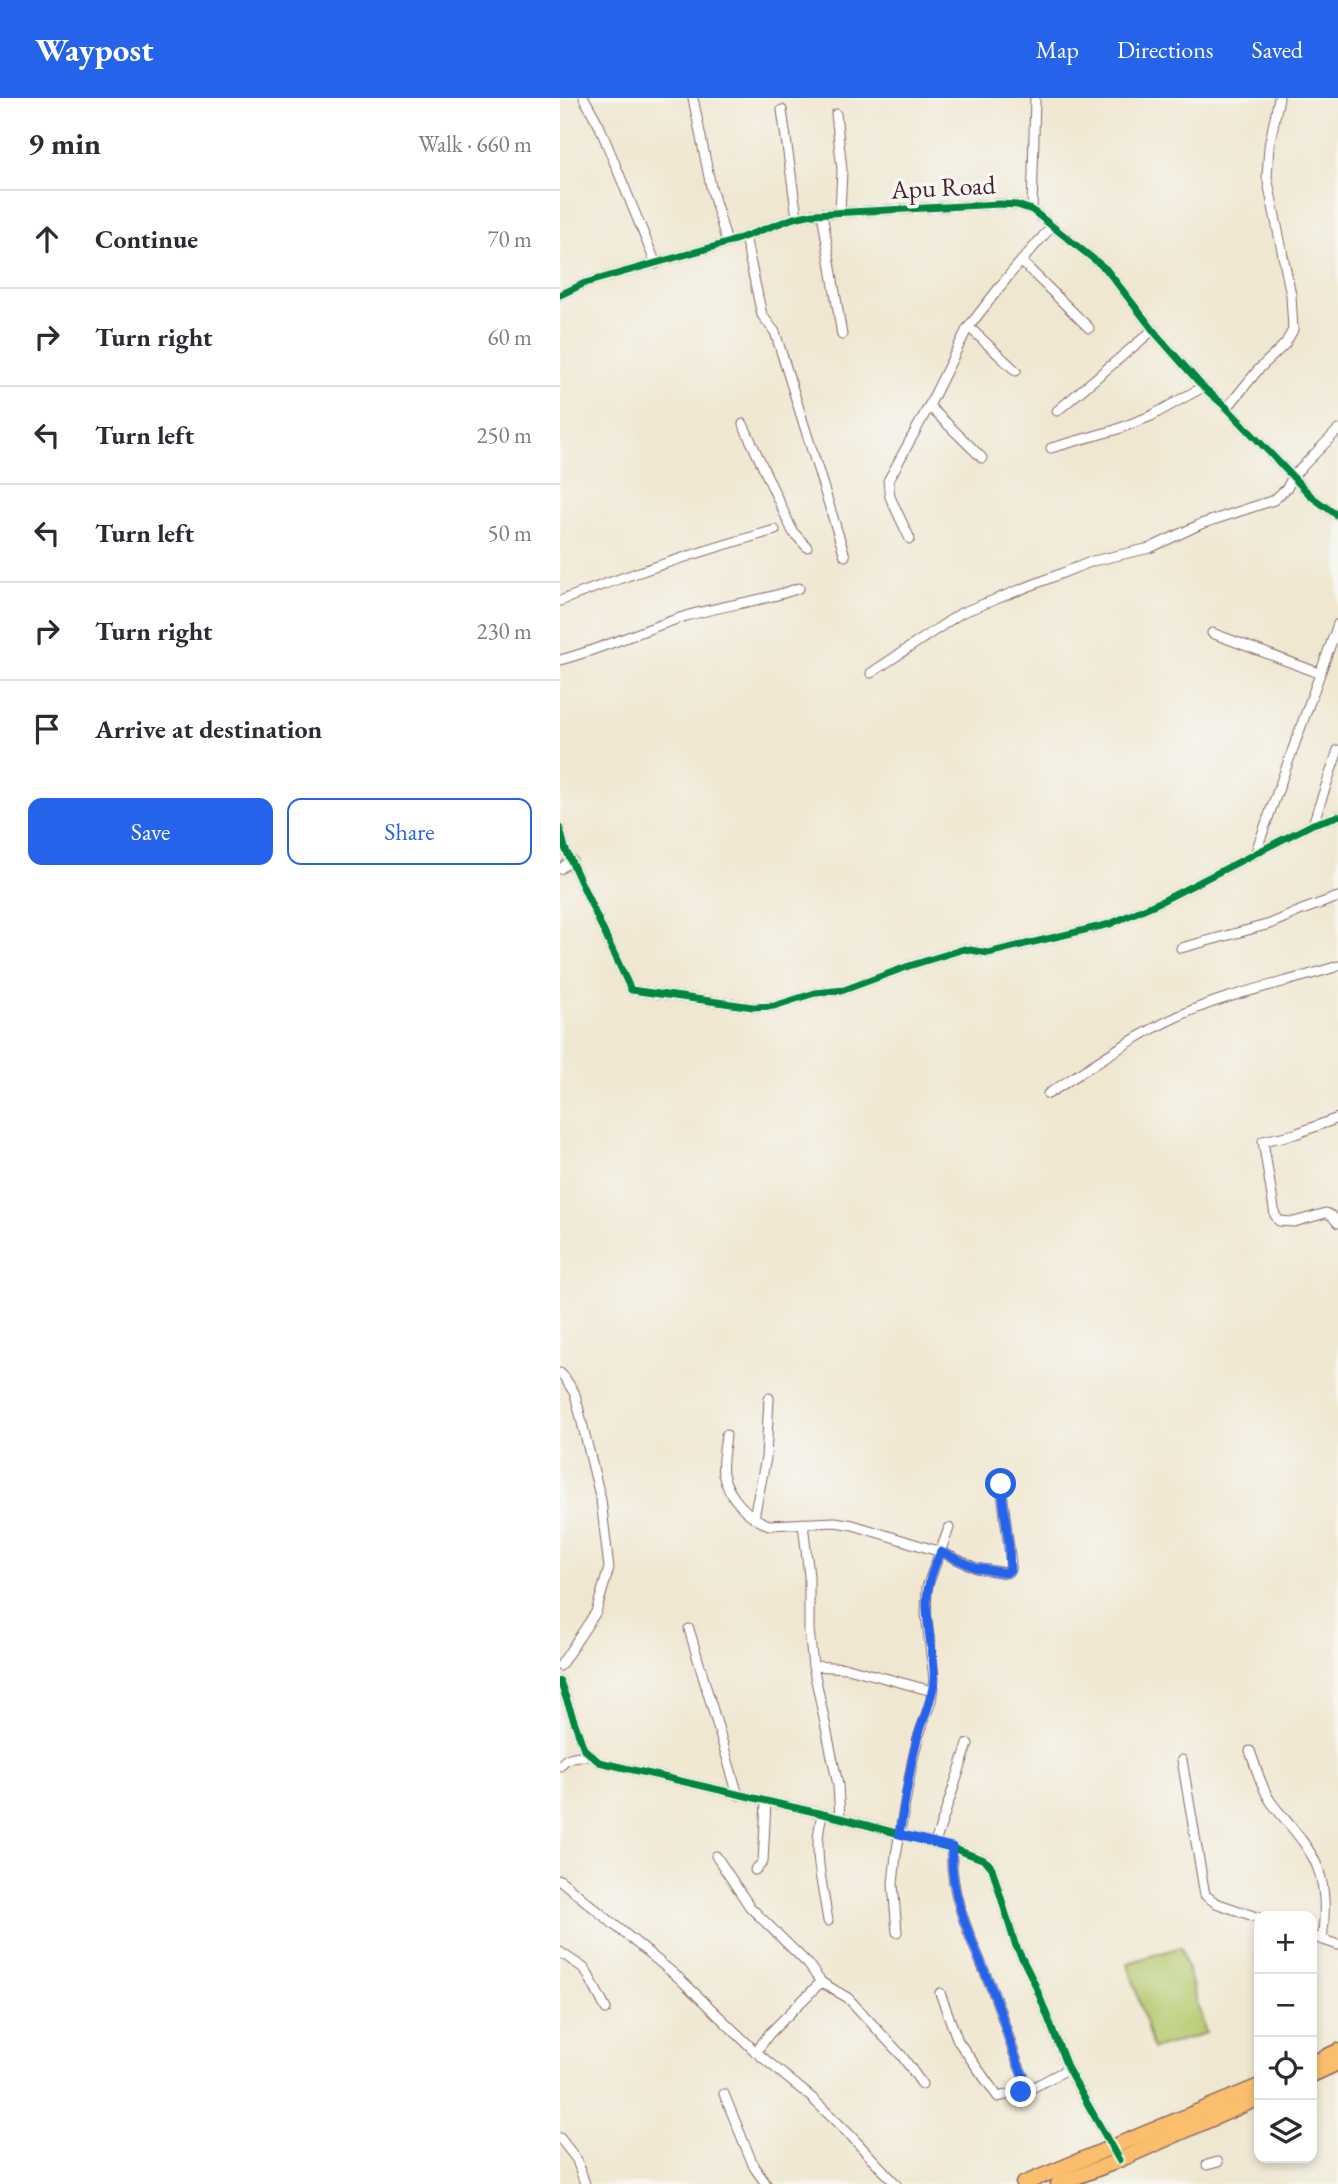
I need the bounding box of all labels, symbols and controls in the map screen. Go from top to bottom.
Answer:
text: Waypost [35,28,154,71]
text: Map [1036,34,1079,65]
text: Directions [1117,34,1214,65]
text: Saved [1252,34,1303,65]
text: 9 min [28,124,101,163]
text: Walk · 660 m [418,129,532,159]
street label: Apu Road [889,167,997,207]
icon: ahead [28,220,66,258]
text: Continue [95,222,198,256]
text: 70 m [487,224,532,254]
icon: right [28,318,66,356]
text: Turn right [95,320,213,354]
text: 60 m [487,322,532,352]
icon: left [28,416,66,454]
text: Turn left [95,418,194,452]
text: 250 m [476,420,532,450]
icon: left [28,514,66,552]
text: Turn left [95,516,194,550]
text: 50 m [487,518,532,548]
icon: right [28,612,66,650]
text: Turn right [95,614,213,648]
text: 230 m [476,616,532,646]
icon: arrive [28,710,66,748]
text: Arrive at destination [95,712,322,746]
button: Save [28,798,273,865]
button: Share [287,798,532,865]
route start [985,1468,1016,1499]
map controls [1254,1911,1317,2163]
button: + [1254,1911,1317,1974]
button: − [1254,1974,1317,2037]
button: locate [1254,2037,1317,2100]
route end [1005,2076,1036,2107]
button: layers [1254,2100,1317,2163]

